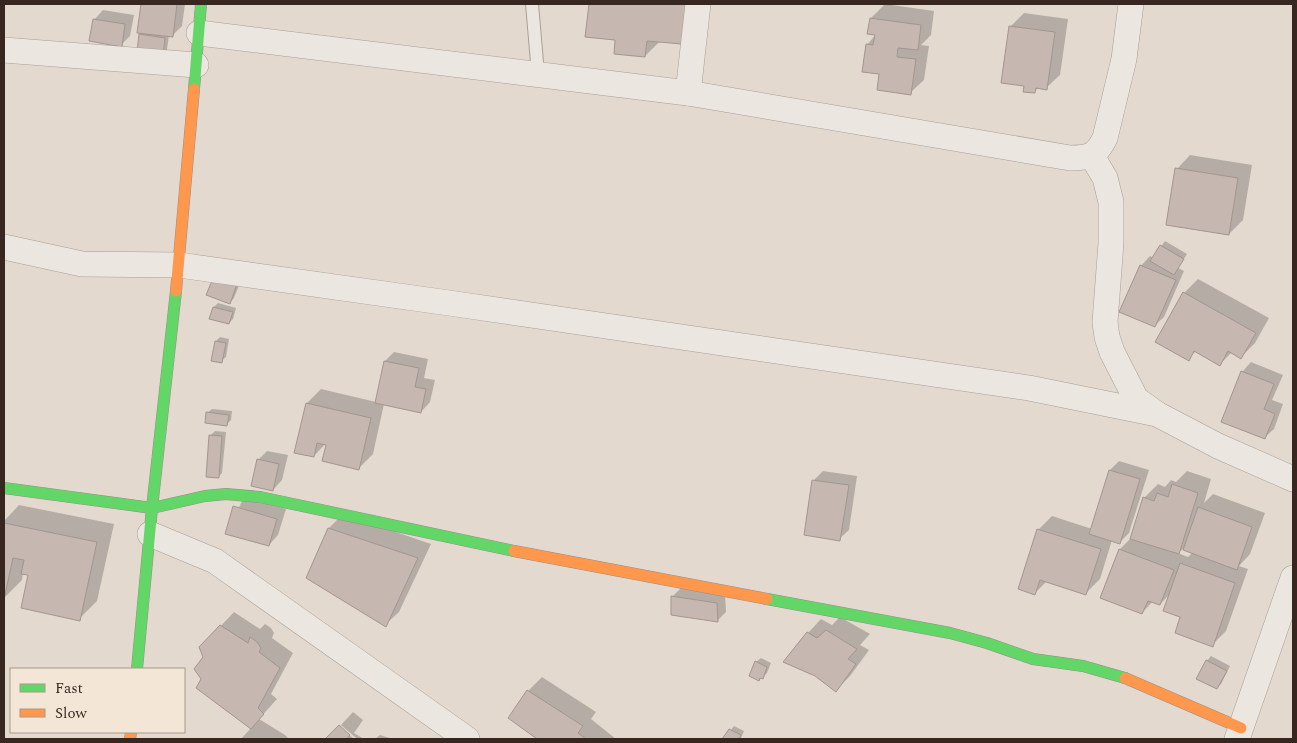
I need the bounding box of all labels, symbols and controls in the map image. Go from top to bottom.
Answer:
legend [10,668,185,733]
text: Fast [55,677,83,700]
text: Slow [55,702,87,725]

